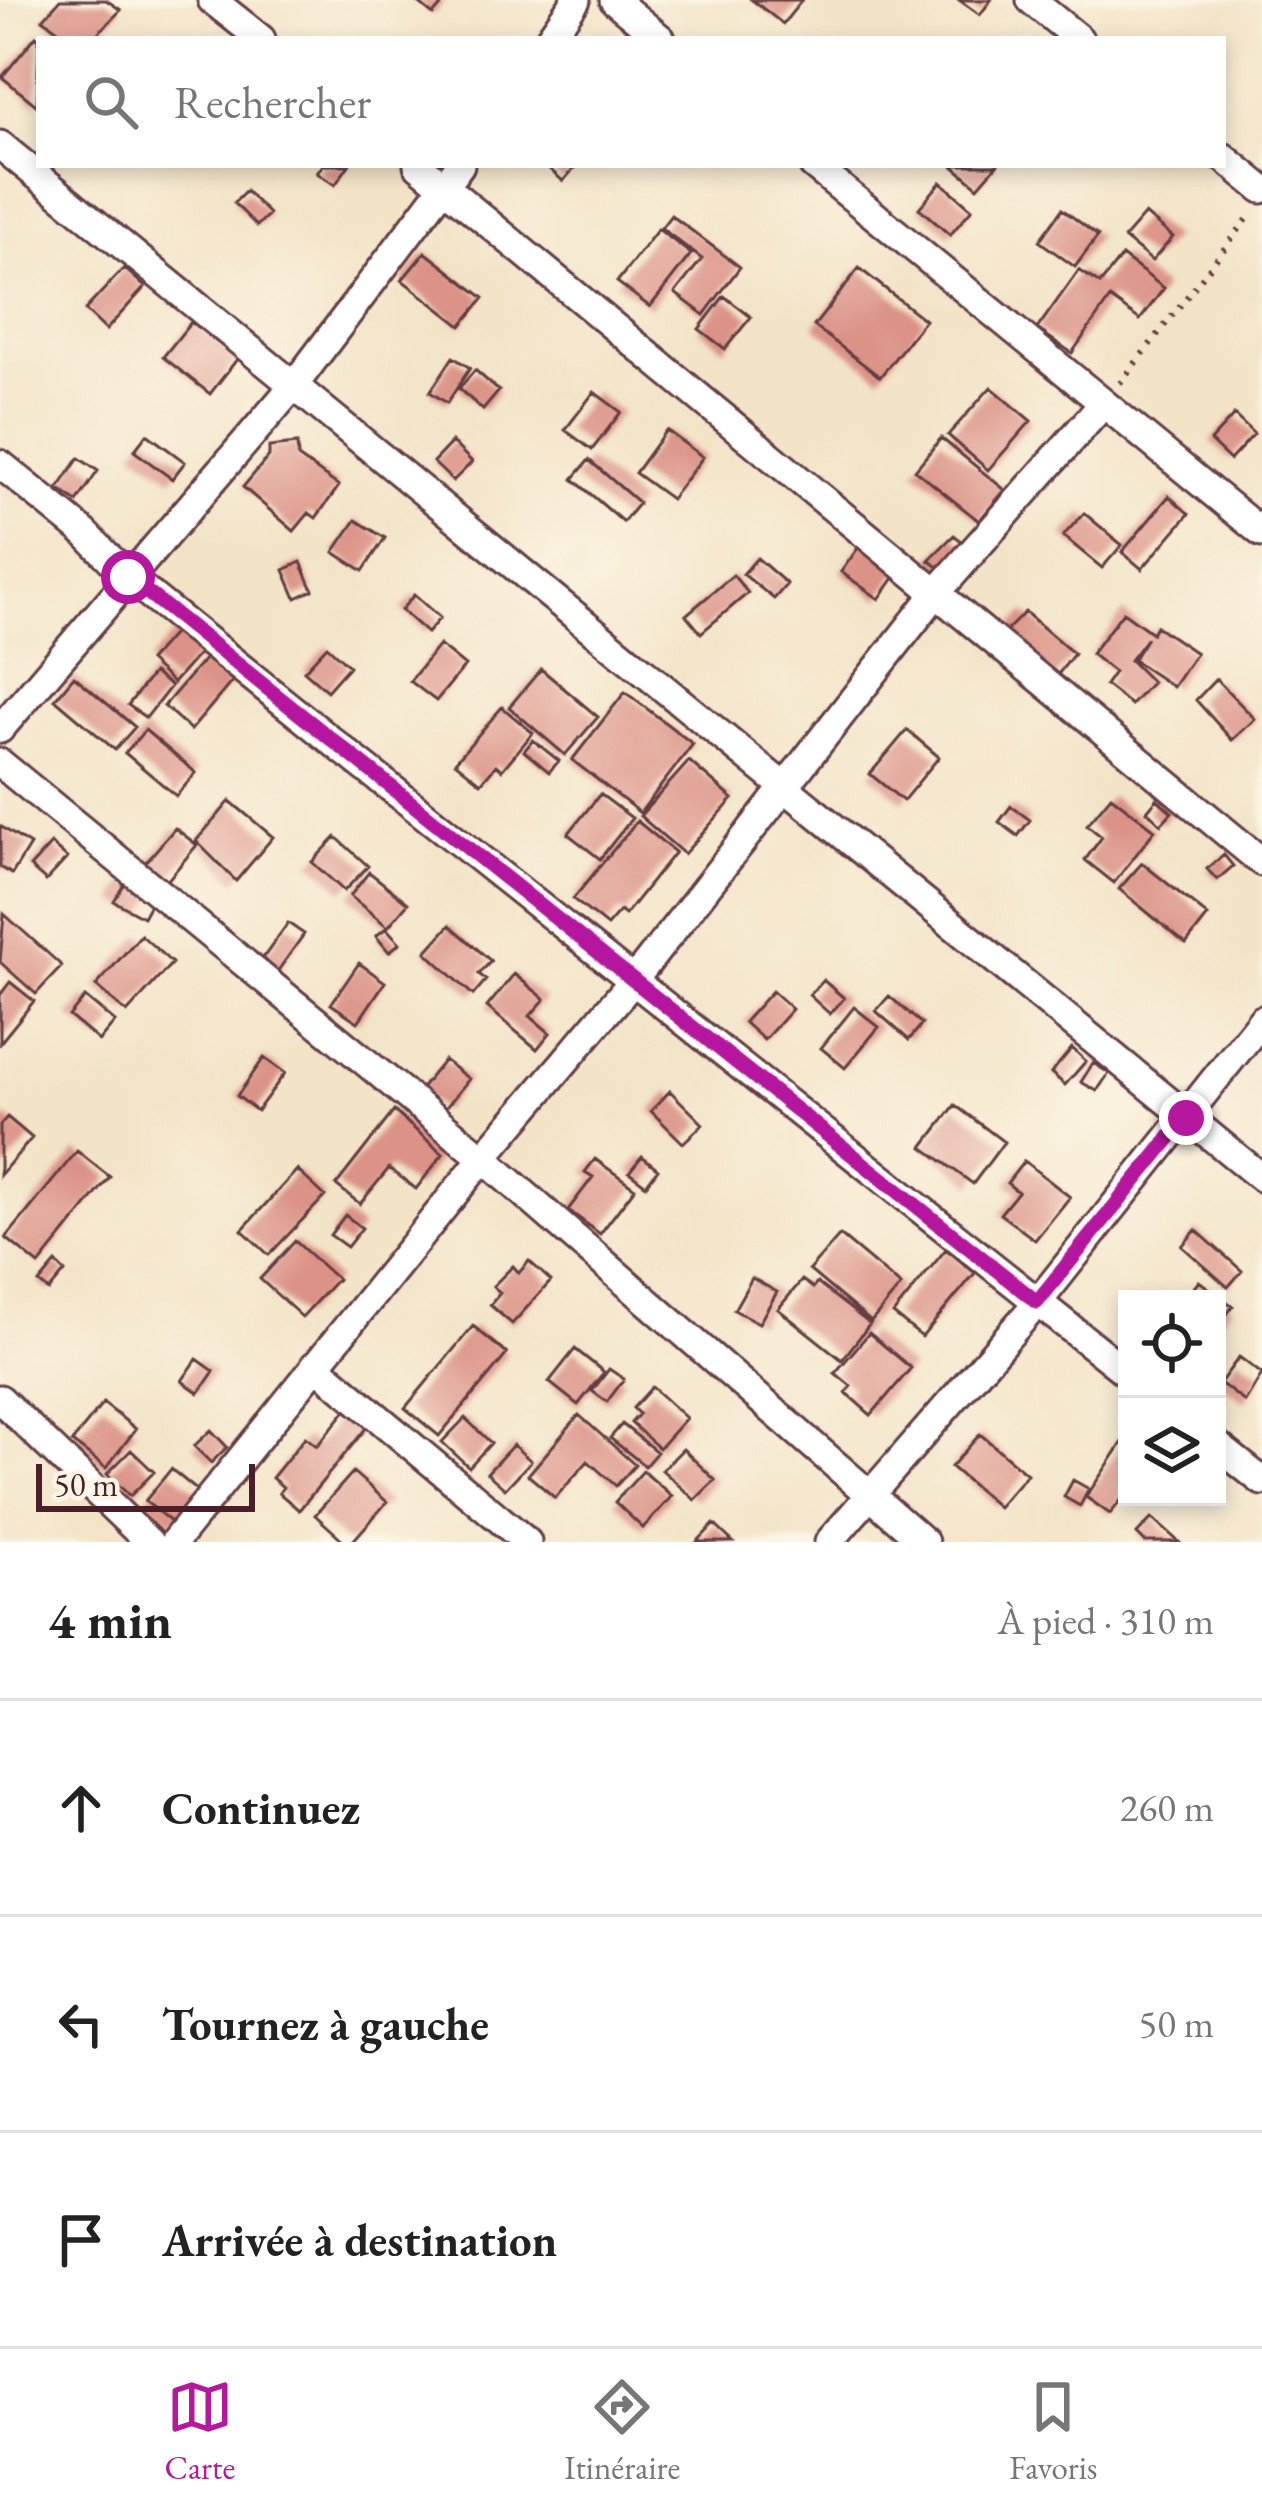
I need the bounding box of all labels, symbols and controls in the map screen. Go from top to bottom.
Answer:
search box [36,36,1226,168]
icon: search [78,69,144,135]
text: Rechercher [174,73,371,131]
route start [101,550,155,604]
route end [1159,1091,1213,1145]
map controls [1118,1290,1226,1506]
button: locate [1118,1290,1226,1398]
button: layers [1118,1398,1226,1506]
scale bar [36,1458,255,1511]
text: 50 m [54,1463,118,1506]
text: 4 min [48,1587,172,1653]
text: À pied · 310 m [997,1595,1214,1646]
icon: ahead [48,1775,114,1841]
text: Continuez [162,1779,360,1837]
text: 260 m [1120,1782,1214,1833]
icon: left [48,1991,114,2057]
text: Tournez à gauche [162,1995,489,2053]
text: 50 m [1138,1998,1214,2049]
icon: arrive [48,2207,114,2273]
text: Arrivée à destination [162,2211,557,2269]
tab: Carte [164,2374,235,2489]
tab: Itinéraire [564,2374,680,2489]
tab: Favoris [1009,2374,1098,2489]

